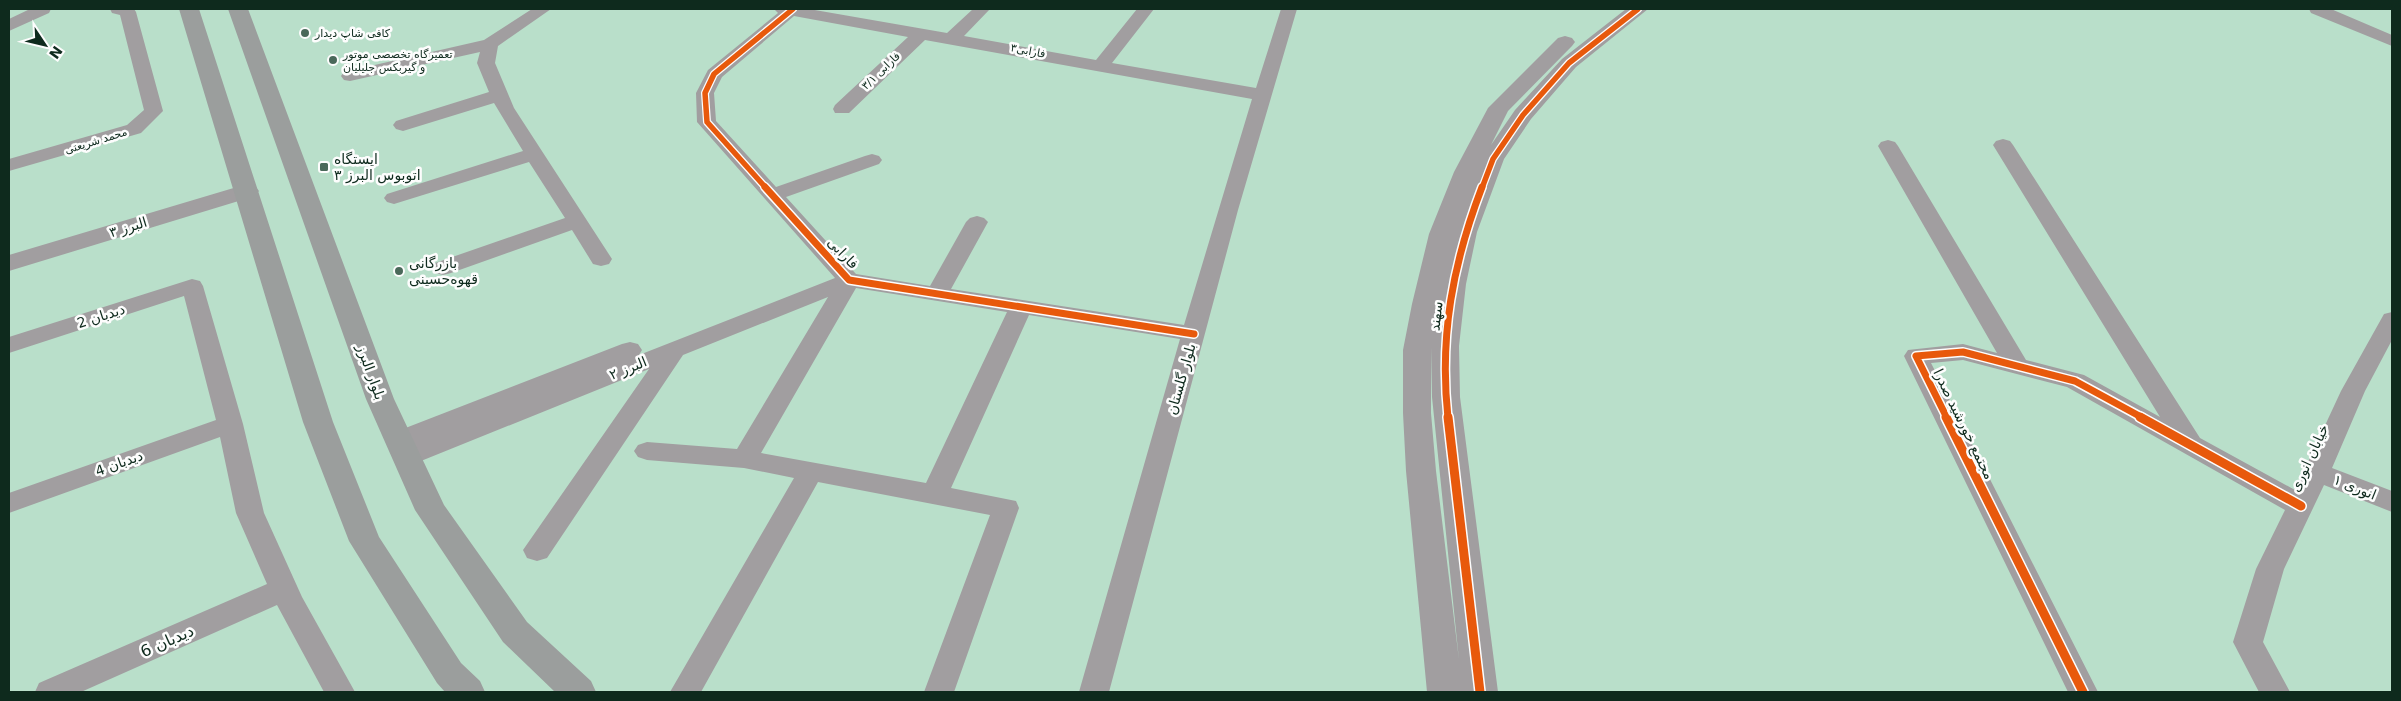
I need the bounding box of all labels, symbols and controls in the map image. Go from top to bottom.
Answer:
north arrow [20,20,70,70]
marker: کافی شاپ دیدار [299,27,311,39]
place label: کافی شاپ دیدار [314,27,391,40]
street label: فارابی۳ [1010,41,1046,61]
text: N [46,43,66,62]
place label: تعمیرگاه تخصصی موتور و گیربکس جلیلیان [342,48,453,74]
street label: فارابی ۳/۱ [859,50,903,92]
marker: تعمیرگاه تخصصی موتور و گیربکس جلیلیان [327,54,339,66]
street label: محمد شریعتی [63,125,129,157]
place label: ایستگاه اتوبوس البرز ۳ [334,151,421,184]
marker: ایستگاه اتوبوس البرز ۳ [318,161,330,173]
street label: البرز ۳ [107,214,149,241]
street label: فارابی [824,234,862,273]
place label: بازرگانی قهوه‌حسینی [409,255,478,288]
marker: بازرگانی قهوه‌حسینی [393,265,405,277]
street label: سهند [1426,300,1447,332]
street label: دیدبان 2 [75,301,127,331]
street label: بلوار البرز [352,341,388,402]
street label: بلوار گلستان [1163,341,1200,417]
street label: البرز ۲ [607,353,649,384]
street label: مجتمع خورشید صدرا [1929,366,1998,482]
street label: خیابان انوری [2286,422,2333,495]
street label: دیدبان 4 [93,447,145,479]
street label: انوری ۱ [2331,471,2379,504]
street label: دیدبان 6 [137,621,197,661]

